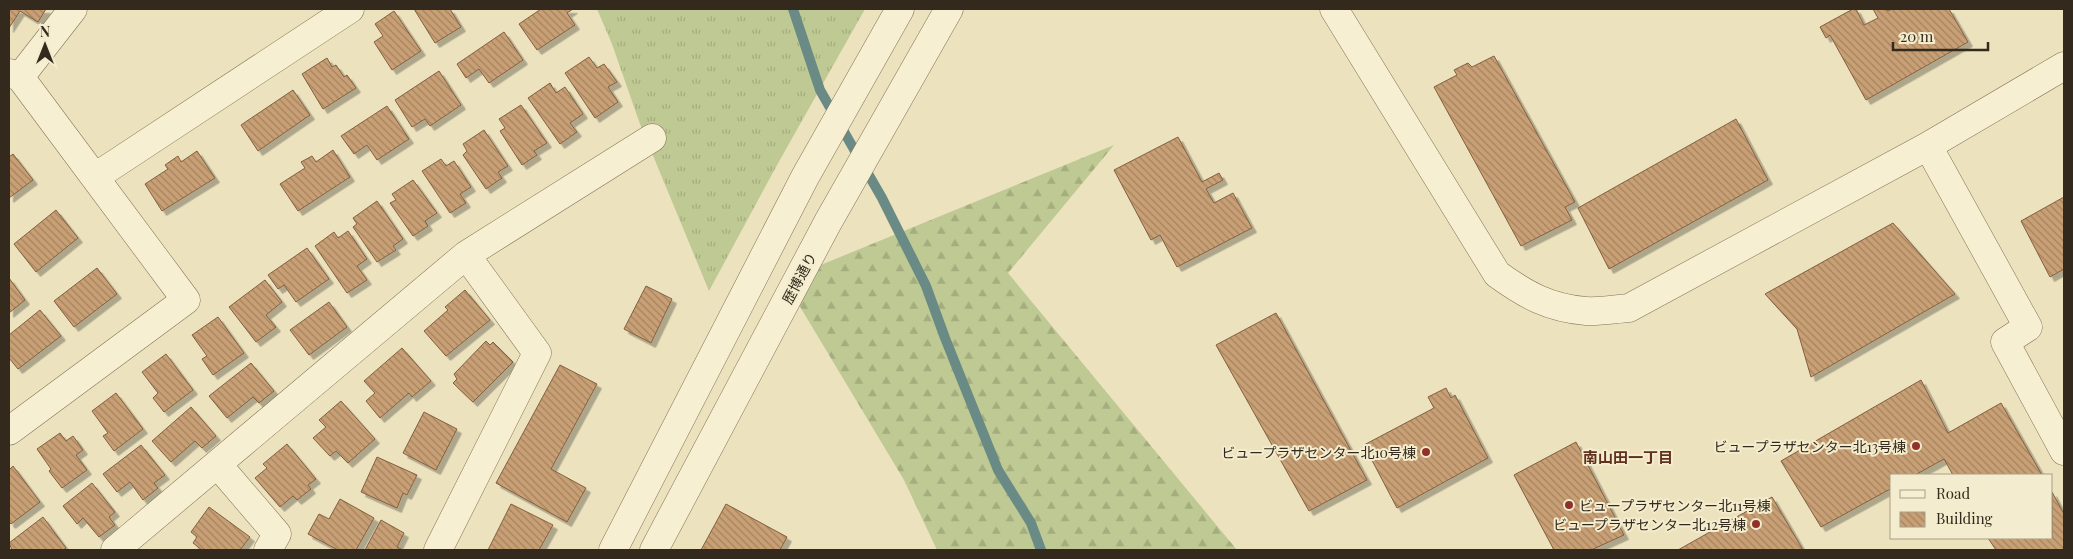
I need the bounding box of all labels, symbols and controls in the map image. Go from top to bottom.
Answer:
north arrow [20,20,70,70]
scale bar [1893,20,1988,52]
text: N [40,22,50,41]
text: 20 m [1900,26,1934,46]
street label: 歴博通り [777,249,821,307]
place label: ビュープラザセンター北13号棟 [1714,437,1906,456]
marker: ビュープラザセンター北13号棟 [1910,440,1922,452]
place label: ビュープラザセンター北10号棟 [1221,443,1416,462]
marker: ビュープラザセンター北10号棟 [1420,446,1432,458]
district label: 南山田一丁目 [1583,447,1673,467]
legend [1890,474,2053,539]
text: Road [1936,483,1970,503]
place label: ビュープラザセンター北11号棟 [1579,496,1771,515]
marker: ビュープラザセンター北11号棟 [1563,499,1575,511]
text: Building [1936,508,1993,528]
place label: ビュープラザセンター北12号棟 [1553,515,1746,534]
marker: ビュープラザセンター北12号棟 [1750,518,1762,530]

